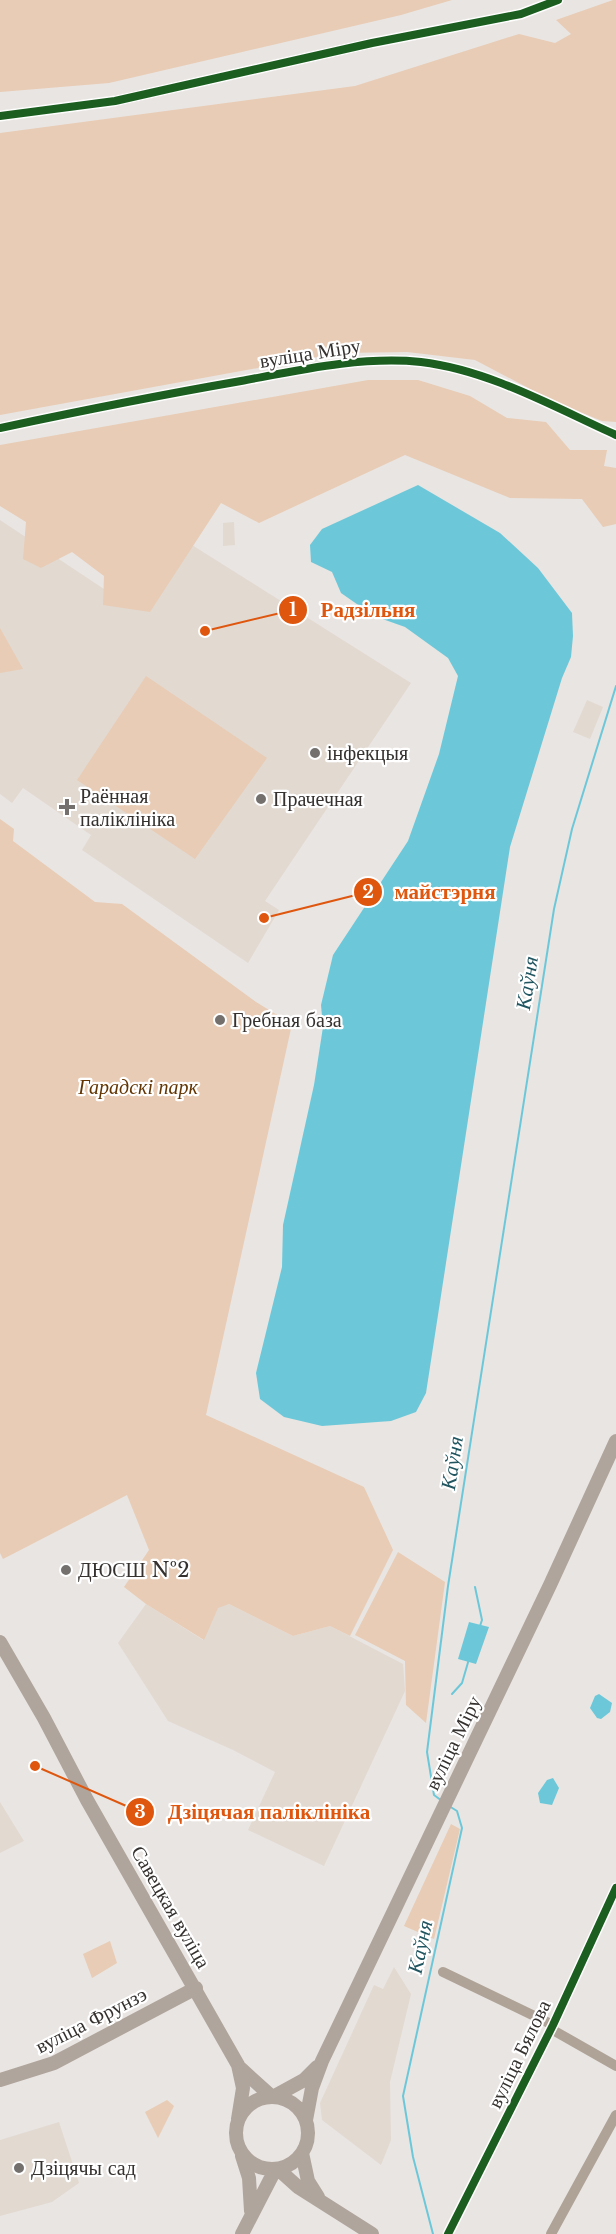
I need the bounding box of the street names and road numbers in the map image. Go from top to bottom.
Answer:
street label: вуліца Міру [258,333,362,373]
street label: вуліца Міру [420,1692,486,1794]
street label: Савецкая вуліца [126,1842,216,1973]
street label: вуліца Фрунзэ [31,1982,151,2058]
street label: вуліца Бялова [482,1996,556,2112]

